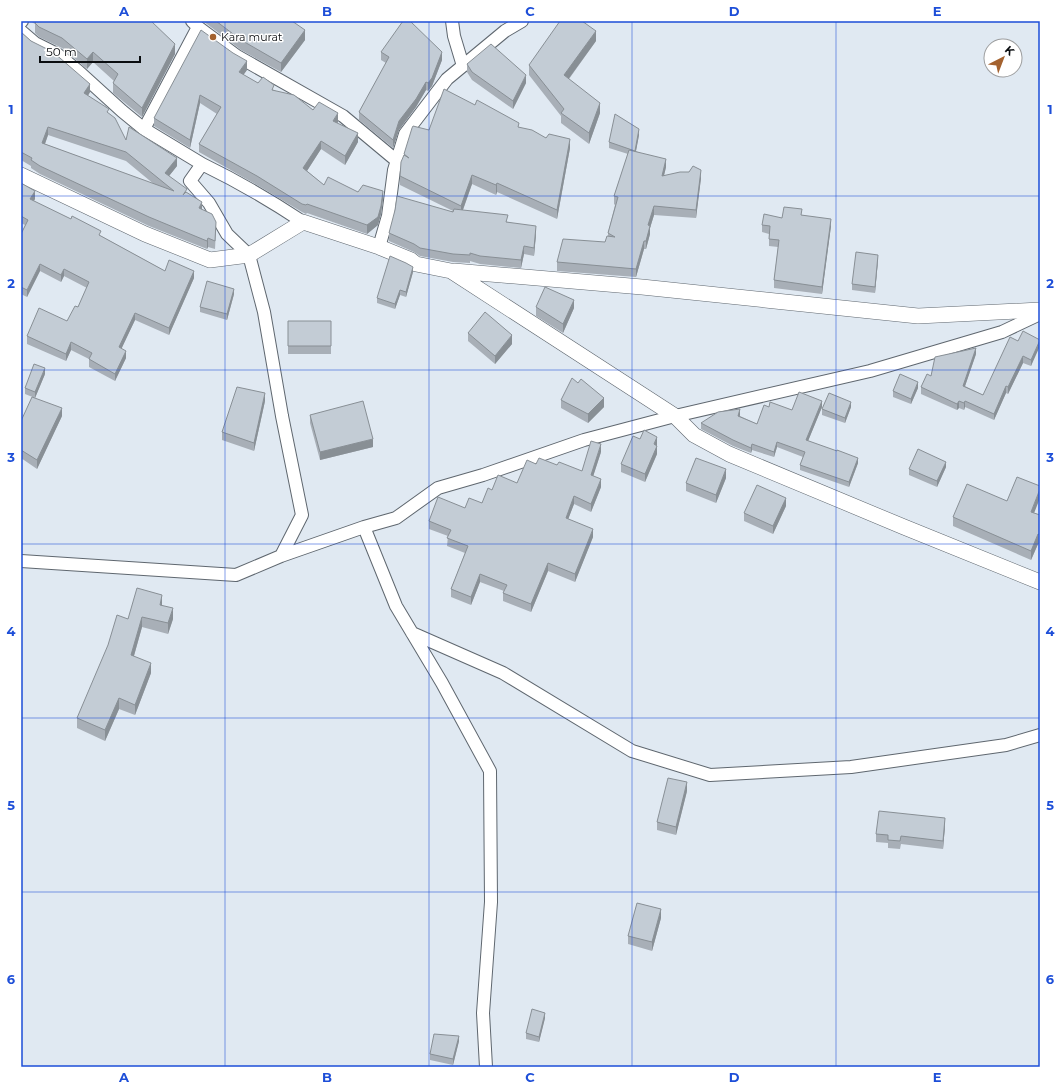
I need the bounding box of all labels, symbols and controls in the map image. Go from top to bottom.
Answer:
text: A [118,3,130,19]
text: B [322,3,332,19]
text: C [525,3,535,19]
text: D [729,3,740,19]
text: E [933,3,942,19]
place label: Kara murat [221,30,283,44]
marker: Kara murat [208,32,218,42]
scale bar [40,38,140,64]
north arrow [983,38,1023,78]
text: K [1002,43,1018,59]
text: 50 m [46,44,77,59]
text: 1 [8,101,14,117]
text: 1 [1047,101,1053,117]
text: 2 [7,275,15,291]
text: 2 [1046,275,1054,291]
text: 3 [6,449,15,465]
text: 3 [1045,449,1054,465]
text: 4 [7,623,16,639]
text: 4 [1046,623,1055,639]
text: 5 [7,797,15,813]
text: 5 [1046,797,1054,813]
text: 6 [7,971,16,987]
text: 6 [1046,971,1055,987]
text: A [118,1069,130,1085]
text: B [322,1069,332,1085]
text: C [525,1069,535,1085]
text: D [729,1069,740,1085]
text: E [933,1069,942,1085]

